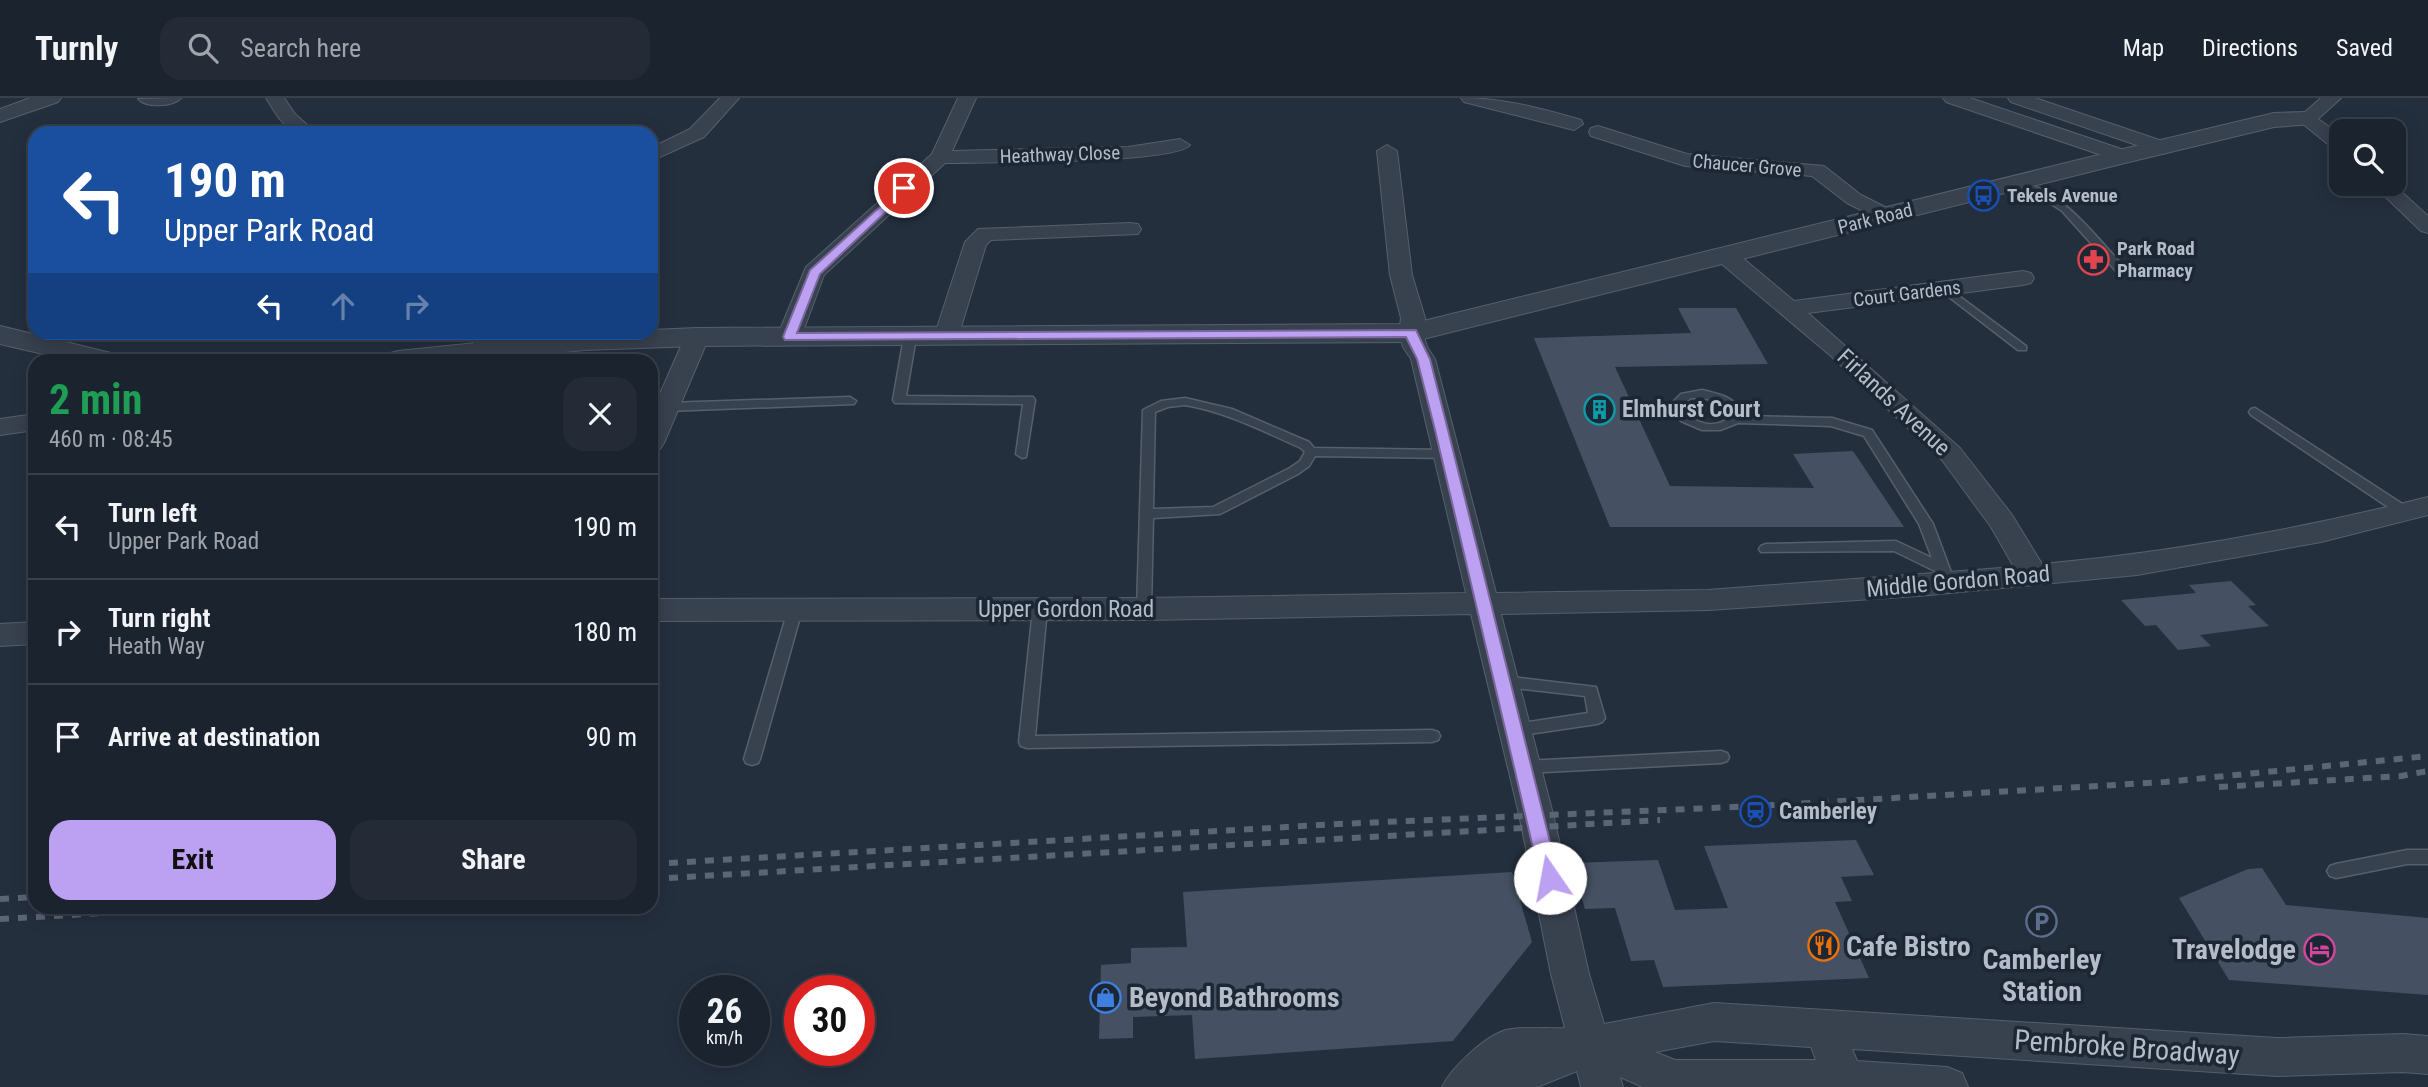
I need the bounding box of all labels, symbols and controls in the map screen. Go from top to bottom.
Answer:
search box [160,17,650,80]
text: Turnly [35,29,118,68]
icon: search [184,29,222,67]
text: Search here [240,33,361,63]
text: Map [2123,34,2164,62]
text: Directions [2202,34,2298,62]
text: Saved [2336,34,2393,62]
map controls [2329,119,2406,196]
button: search [2329,119,2406,196]
street label: Heathway Close [999,141,1121,168]
street label: Chaucer Grove [1692,149,1802,182]
text: 190 m [164,152,286,209]
icon: left [49,154,140,245]
pin [874,158,934,218]
icon: arrive [885,169,923,207]
bus stop icon: Tekels Avenue [1967,178,2001,212]
place label: Tekels Avenue [2007,184,2118,207]
street label: Park Road [1835,198,1915,239]
text: Upper Park Road [164,211,374,249]
place label: Park Road Pharmacy [2117,237,2195,282]
pharmacy icon: Park Road Pharmacy [2077,242,2111,276]
street label: Court Gardens [1852,276,1962,311]
icon: left [251,287,289,325]
icon: ahead [324,287,362,325]
icon: right [397,287,435,325]
street label: Firlands Avenue [1832,343,1956,461]
text: 2 min [49,375,142,424]
button: close [563,377,637,451]
building icon: Elmhurst Court [1582,392,1616,426]
place label: Elmhurst Court [1622,396,1760,423]
text: 460 m · 08:45 [49,426,173,453]
text: Turn left [108,498,197,528]
icon: left [49,508,87,546]
text: 190 m [573,512,637,542]
text: Upper Park Road [108,528,259,555]
street label: Middle Gordon Road [1865,560,2051,603]
street label: Upper Gordon Road [978,596,1154,623]
text: Turn right [108,603,210,633]
icon: right [49,613,87,651]
text: 180 m [573,617,637,647]
text: Heath Way [108,633,205,660]
icon: arrive [49,718,87,756]
text: Arrive at destination [108,722,320,752]
text: 90 m [586,722,637,752]
station icon: Camberley [1739,794,1773,828]
place label: Camberley [1779,798,1878,825]
button: Exit [49,820,336,900]
button: Share [350,820,637,900]
position arrow [1513,841,1587,915]
parking icon: Camberley Station [2025,905,2059,939]
restaurant icon: Cafe Bistro [1806,929,1840,963]
place label: Cafe Bistro [1846,930,1971,963]
hotel icon: Travelodge [2302,932,2336,966]
place label: Travelodge [2172,933,2296,966]
place label: Camberley Station [1982,943,2102,1008]
speed limit sign: 30 [784,975,875,1066]
shop icon: Beyond Bathrooms [1089,980,1123,1014]
place label: Beyond Bathrooms [1129,981,1340,1014]
text: 26 [707,991,742,1032]
street label: Pembroke Broadway [2013,1023,2241,1072]
text: km/h [706,1027,743,1048]

